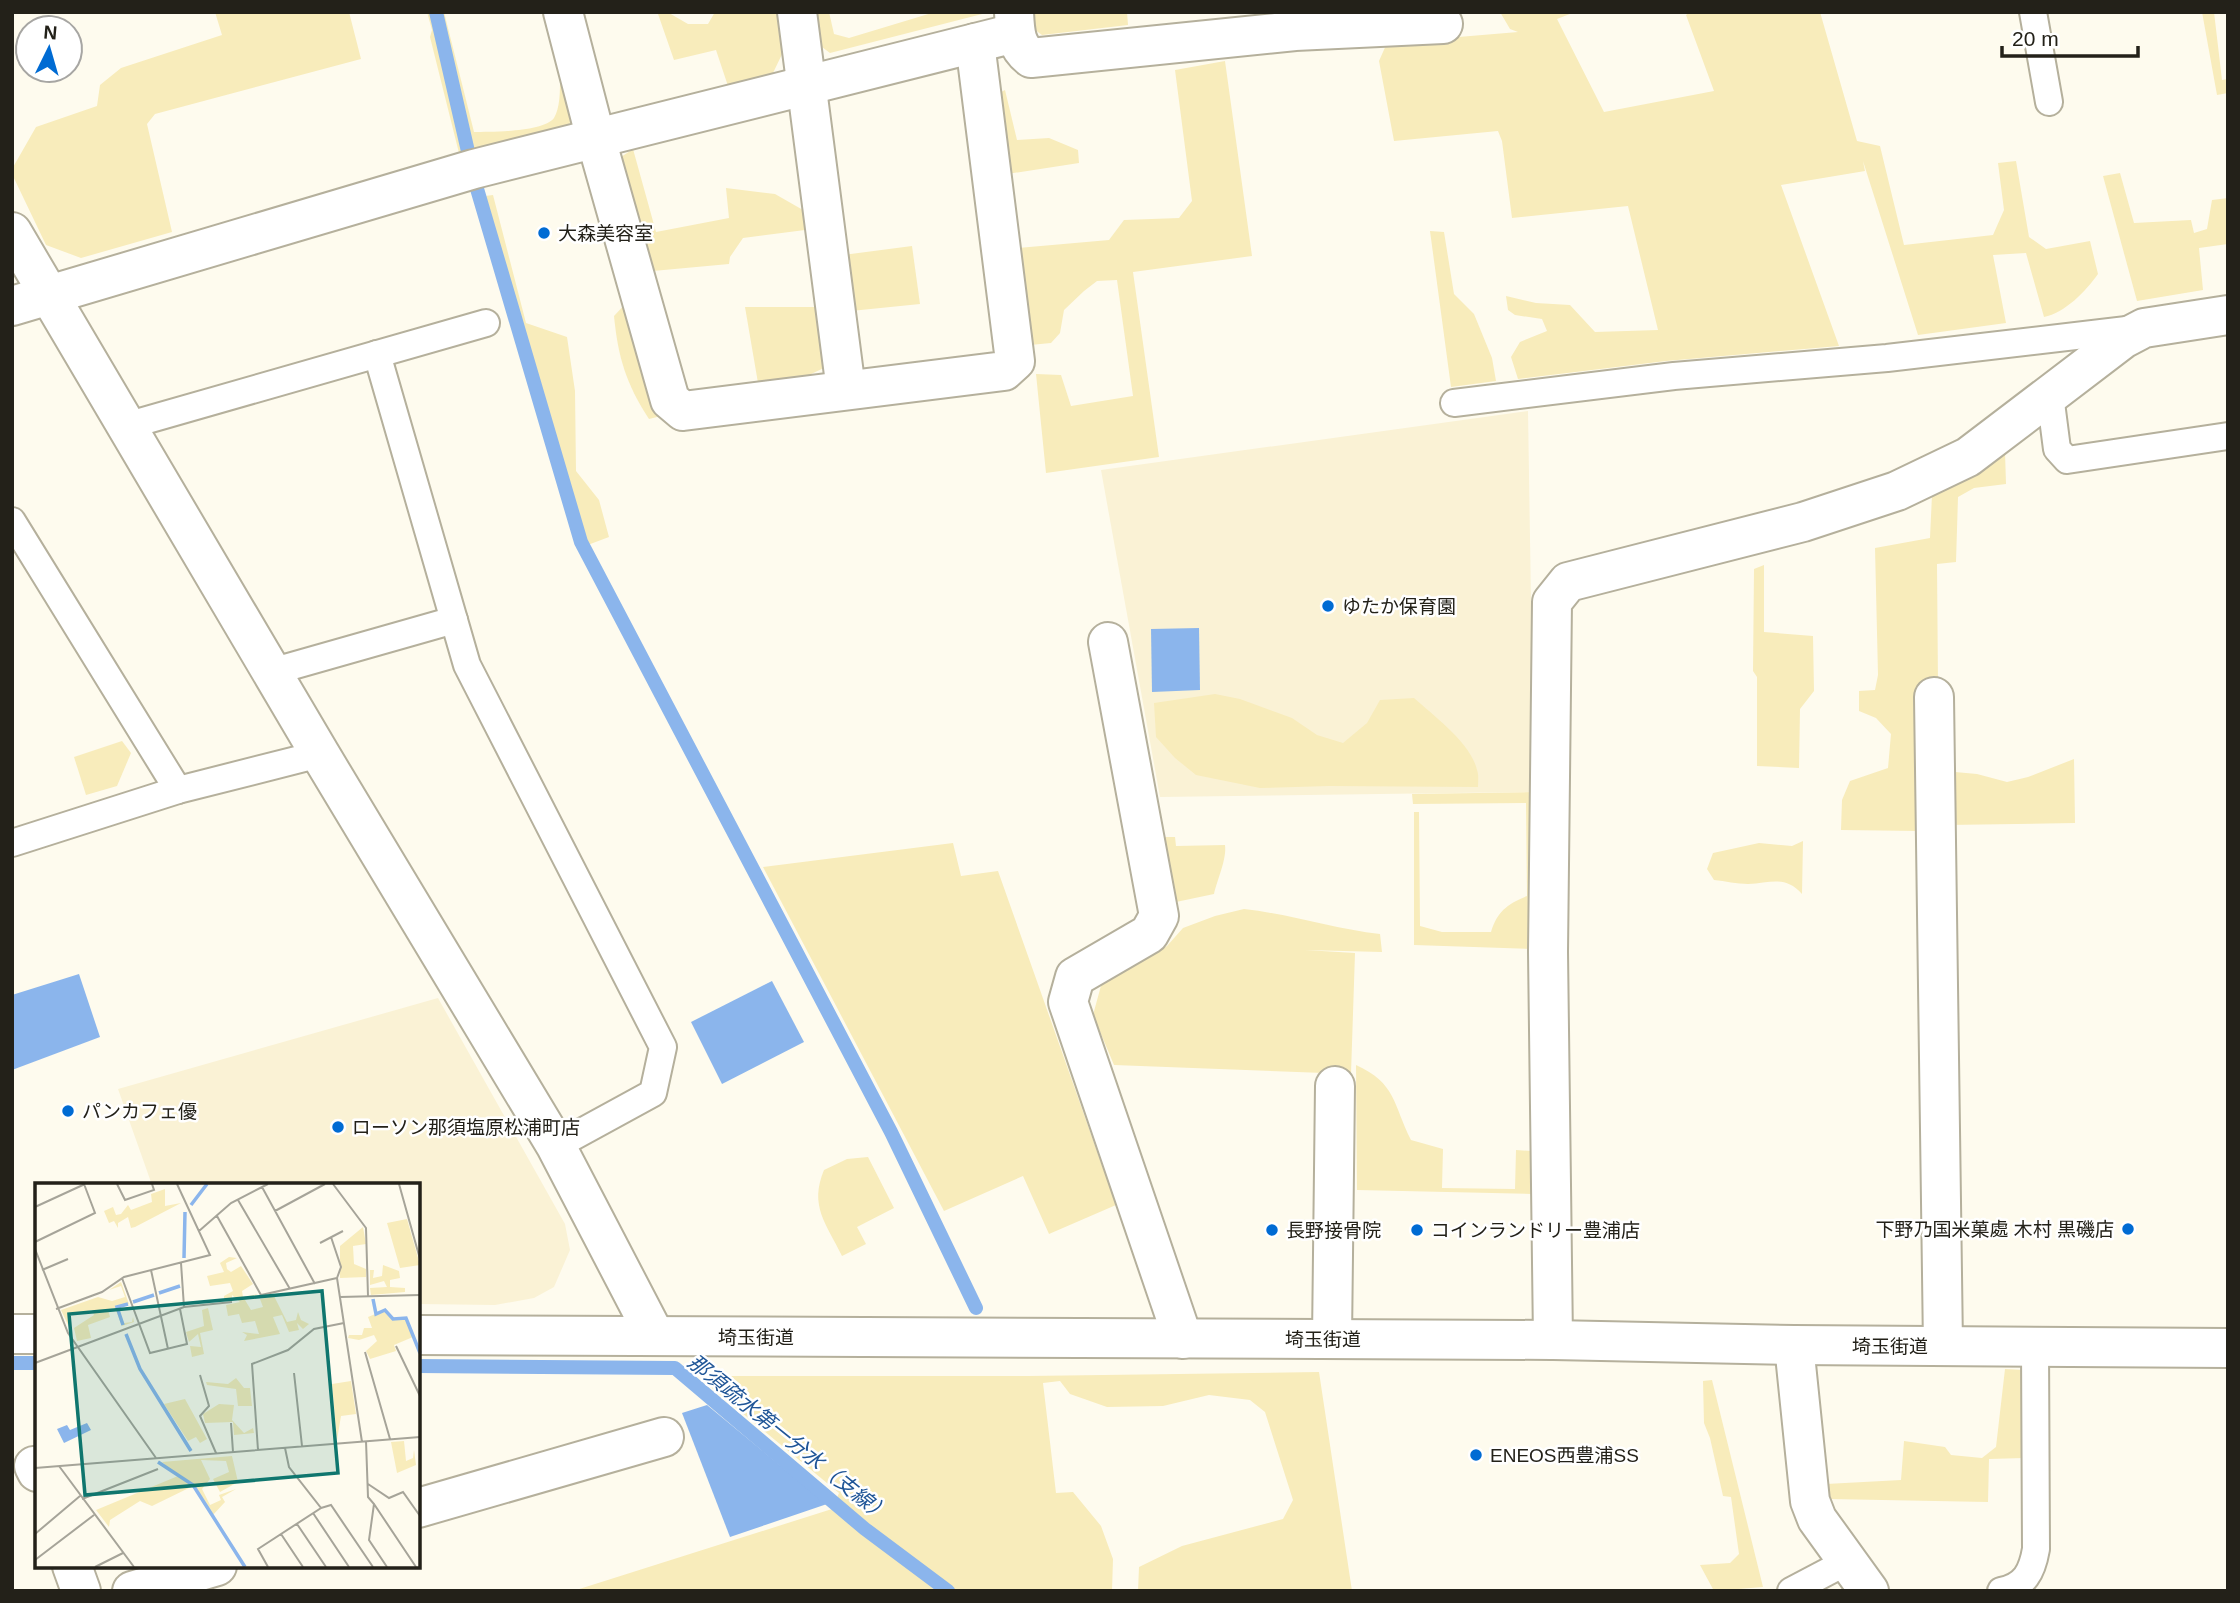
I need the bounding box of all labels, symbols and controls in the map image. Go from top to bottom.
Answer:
north arrow [14,14,84,84]
scale bar [2002,14,2138,58]
text: N [43,22,58,44]
text: 20 m [2012,27,2059,50]
place label: 大森美容室 [558,223,653,244]
marker: 大森美容室 [536,225,552,241]
place label: ゆたか保育園 [1342,596,1456,617]
marker: ゆたか保育園 [1320,598,1336,614]
place label: パンカフェ優 [82,1101,197,1122]
marker: パンカフェ優 [60,1103,76,1119]
place label: ローソン那須塩原松浦町店 [352,1117,580,1138]
marker: ローソン那須塩原松浦町店 [330,1119,346,1135]
inset map [35,1183,420,1568]
place label: 下野乃国米菓處 木村 黒磯店 [1875,1219,2114,1240]
place label: 長野接骨院 [1286,1220,1381,1241]
place label: コインランドリー豊浦店 [1431,1220,1640,1241]
marker: 下野乃国米菓處 木村 黒磯店 [2120,1221,2136,1237]
marker: 長野接骨院 [1264,1222,1280,1238]
marker: コインランドリー豊浦店 [1409,1222,1425,1238]
street label: 埼玉街道 [718,1327,794,1348]
street label: 埼玉街道 [1285,1329,1361,1350]
street label: 埼玉街道 [1852,1336,1928,1357]
water label: 那須疏水第一分水（支線） [684,1350,894,1526]
place label: ENEOS西豊浦SS [1490,1445,1639,1466]
marker: ENEOS西豊浦SS [1468,1447,1484,1463]

